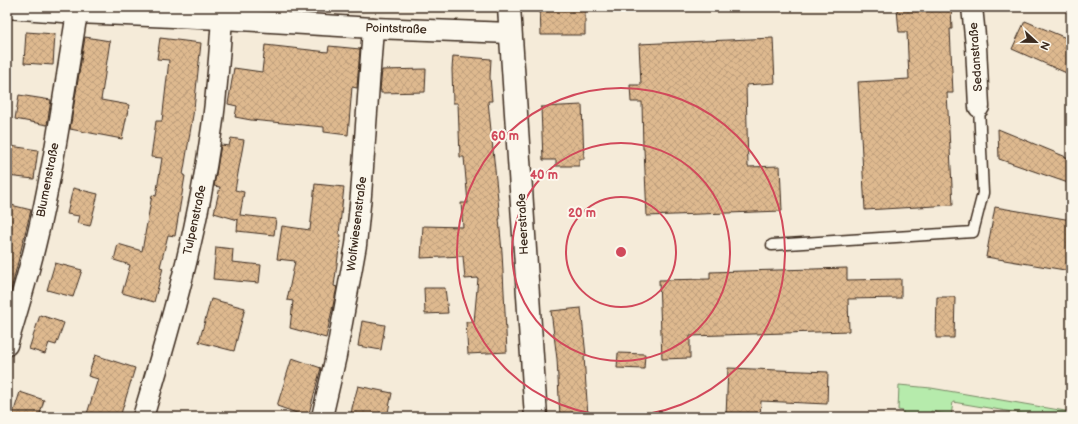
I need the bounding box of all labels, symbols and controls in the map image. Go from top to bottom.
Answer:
street label: Pointstraße [365,20,427,38]
street label: Sedanstraße [966,22,986,92]
north arrow [1016,22,1056,62]
text: N [1037,39,1052,52]
text: 60 m [491,129,519,144]
street label: Blumenstraße [33,141,63,219]
text: 40 m [530,168,558,183]
street label: Wolfwiesenstraße [344,176,370,272]
street label: Tulpenstraße [180,184,210,256]
street label: Heerstraße [514,193,532,255]
text: 20 m [568,206,596,221]
centre of rings [614,245,628,259]

